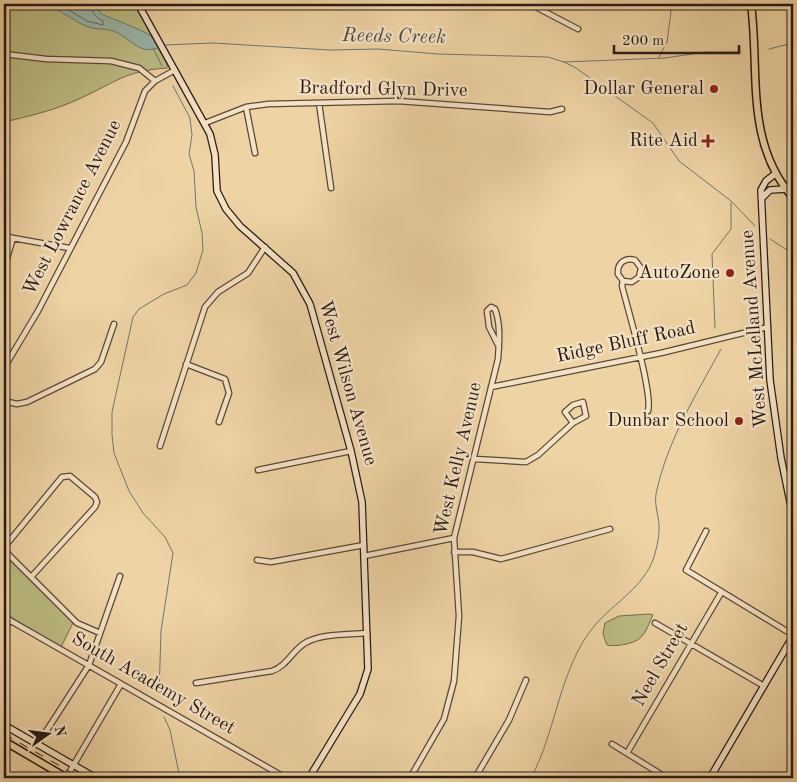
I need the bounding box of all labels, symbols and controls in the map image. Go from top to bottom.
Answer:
scale bar [614,22,740,54]
water label: Reeds Creek [341,26,446,48]
text: 200 m [622,34,664,49]
street label: Bradford Glyn Drive [298,79,468,101]
place label: Dollar General [583,80,704,99]
marker: Dollar General [708,83,720,95]
street label: West Lowrance Avenue [20,117,126,299]
place label: Rite Aid [629,132,698,151]
marker: Rite Aid [702,135,714,147]
street label: West McLelland Avenue [739,229,771,429]
place label: AutoZone [638,264,720,283]
marker: AutoZone [724,267,736,279]
street label: West Wilson Avenue [314,298,380,468]
street label: Ridge Bluff Road [555,319,697,367]
street label: West Kelly Avenue [432,381,486,537]
place label: Dunbar School [607,412,729,431]
marker: Dunbar School [733,415,745,427]
street label: Neel Street [630,620,692,710]
street label: South Academy Street [68,629,238,739]
north arrow [22,710,72,760]
text: N [52,724,68,738]

